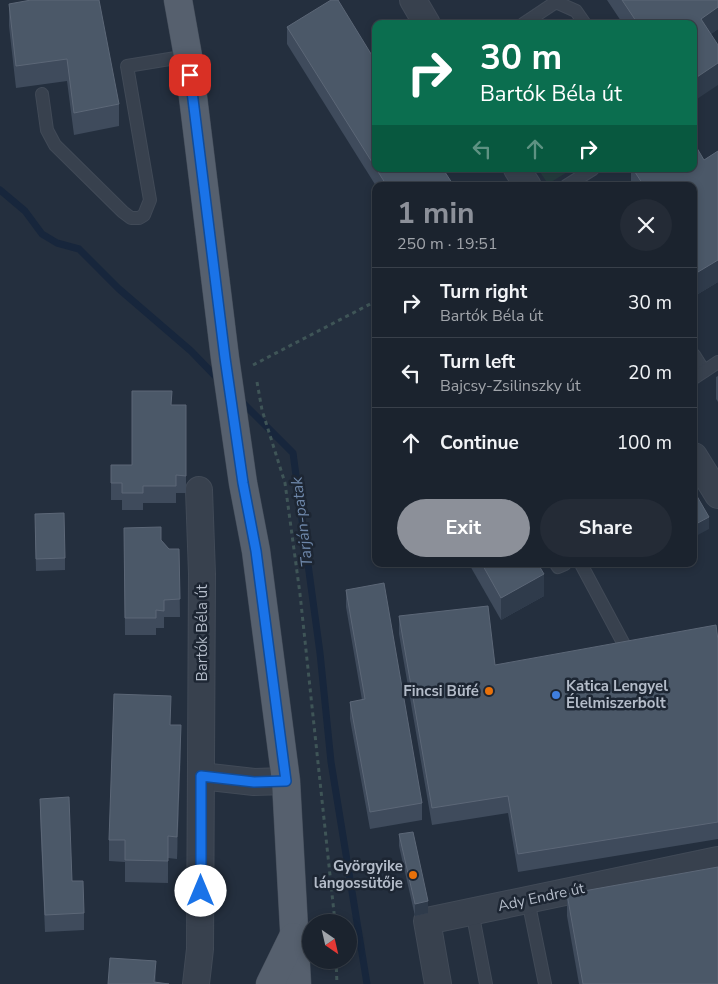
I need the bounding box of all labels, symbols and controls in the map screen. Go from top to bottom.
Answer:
text: 30 m [480,34,562,81]
icon: right [397,40,462,105]
pin [169,54,211,96]
icon: arrive [176,61,204,89]
text: Bartók Béla út [480,79,622,109]
icon: left [468,135,496,163]
icon: ahead [521,135,549,163]
icon: right [574,135,602,163]
text: 1 min [397,193,475,234]
button: close [620,199,672,251]
text: 250 m · 19:51 [397,233,498,255]
text: Turn right [440,279,527,305]
icon: right [397,289,425,317]
text: 30 m [628,290,672,316]
text: Bartók Béla út [440,305,543,327]
text: Turn left [440,349,515,375]
icon: left [397,359,425,387]
text: 20 m [628,360,672,386]
text: Bajcsy-Zsilinszky út [440,375,581,397]
icon: ahead [397,429,425,457]
text: Continue [440,430,519,456]
text: 100 m [617,430,672,456]
water label: Tarján-patak [285,475,318,568]
button: Exit [397,499,530,557]
button: Share [540,499,672,557]
street label: Bartók Béla út [192,584,212,681]
place label: Katica Lengyel Élelmiszerbolt [566,676,668,713]
place label: Fincsi Büfé [403,681,479,701]
marker: Fincsi Büfé [483,685,495,697]
marker: Katica Lengyel Élelmiszerbolt [550,689,562,701]
place label: Györgyike lángossütője [314,856,403,893]
position arrow [174,864,226,916]
marker: Györgyike lángossütője [407,869,419,881]
street label: Ady Endre út [496,878,587,916]
north arrow [302,914,358,969]
map controls [302,914,357,969]

